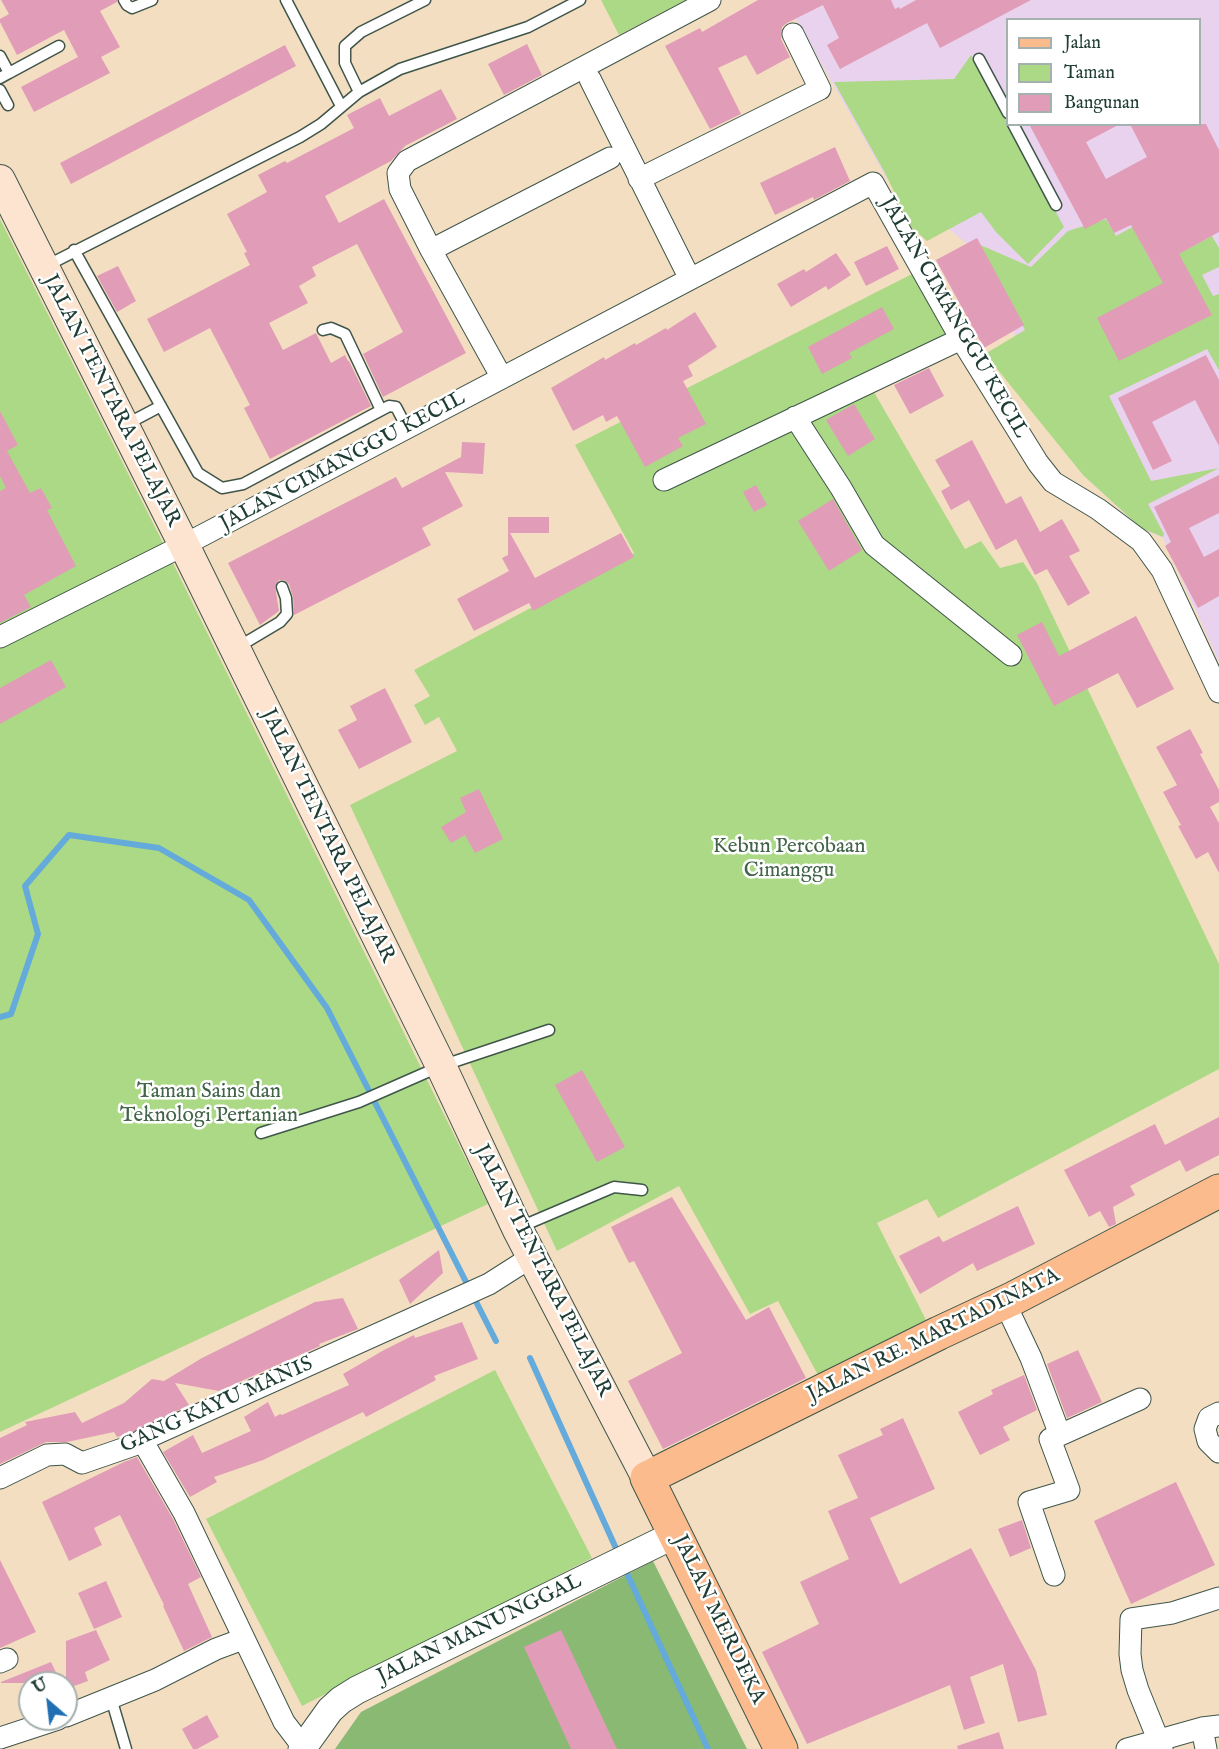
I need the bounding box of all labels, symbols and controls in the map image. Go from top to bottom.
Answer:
legend [1006,18,1201,126]
text: Jalan [1064,32,1101,55]
text: Taman [1064,62,1115,85]
text: Bangunan [1064,92,1139,115]
street label: JALAN CIMANGGU KECIL [874,193,1032,443]
street label: JALAN TENTARA PELAJAR [36,271,186,531]
street label: JALAN CIMANGGU KECIL [216,386,470,538]
street label: JALAN TENTARA PELAJAR [254,705,400,967]
park label: Kebun Percobaan Cimanggu [713,835,865,885]
park label: Taman Sains dan Teknologi Pertanian [120,1080,298,1130]
street label: JALAN TENTARA PELAJAR [467,1141,617,1401]
street label: JALAN RE. MARTADINATA [804,1264,1064,1408]
street label: GANG KAYU MANIS [117,1352,317,1460]
street label: JALAN MERDEKA [666,1531,770,1709]
street label: JALAN MANUNGGAL [374,1570,586,1690]
north arrow [18,1671,78,1731]
text: U [30,1675,51,1699]

